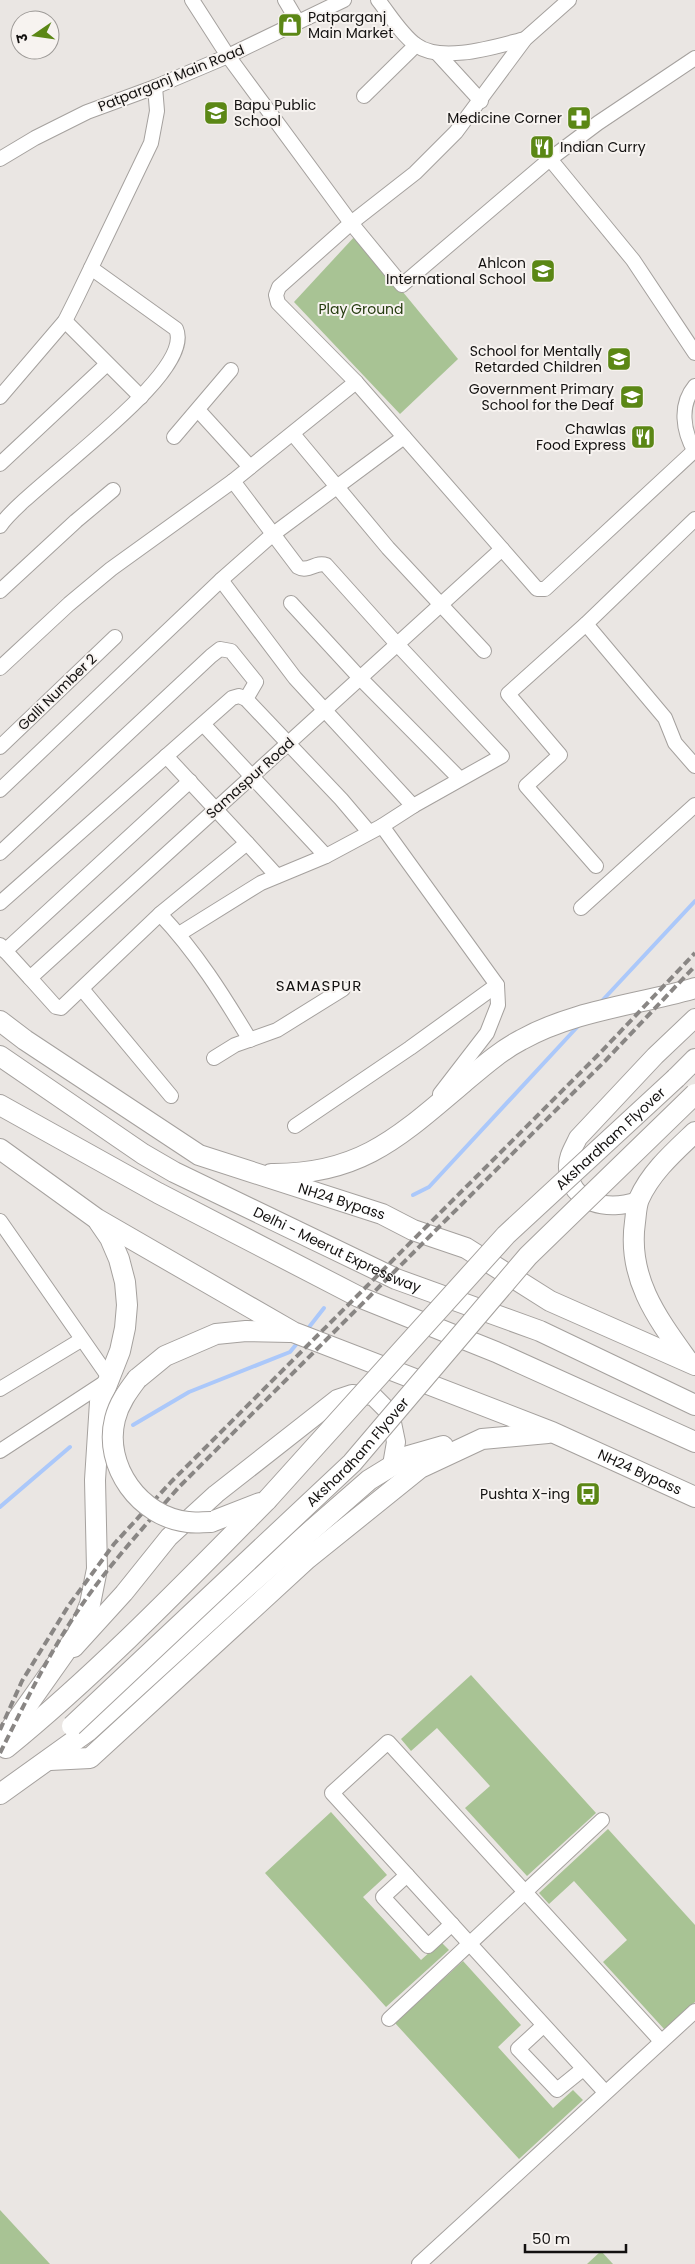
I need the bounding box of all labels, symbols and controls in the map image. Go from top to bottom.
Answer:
place label: Patparganj Main Market [308,7,393,43]
north arrow [10,10,60,60]
shop icon: Patparganj Main Market [277,12,303,38]
text: उ [11,31,33,45]
street label: Patparganj Main Road [95,40,247,116]
place label: Bapu Public School [234,95,316,131]
school or university icon: Bapu Public School [203,100,229,126]
pharmacy icon: Medicine Corner [566,105,592,131]
place label: Medicine Corner [447,108,562,128]
restaurant icon: Indian Curry [529,134,555,160]
place label: Indian Curry [560,137,646,157]
place label: Ahlcon International School [386,253,526,289]
school or university icon: Ahlcon International School [530,258,556,284]
park label: Play Ground [318,299,404,319]
place label: School for Mentally Retarded Children [470,341,602,377]
school or university icon: School for Mentally Retarded Children [606,346,632,372]
place label: Government Primary School for the Deaf [469,379,614,415]
school or university icon: Government Primary School for the Deaf [619,384,645,410]
place label: Chawlas Food Express [536,419,626,455]
restaurant icon: Chawlas Food Express [630,424,656,450]
street label: Galli Number 2 [13,649,101,735]
street label: Samaspur Road [201,733,299,823]
district label: SAMASPUR [276,975,362,996]
street label: Akshardham Flyover [551,1083,670,1194]
street label: NH24 Bypass [296,1178,388,1224]
street label: Delhi - Meerut Expressway [250,1202,424,1297]
street label: Akshardham Flyover [302,1393,414,1511]
street label: NH24 Bypass [595,1444,685,1500]
bus stop icon: Pushta X-ing [575,1481,601,1507]
place label: Pushta X-ing [480,1484,570,1504]
scale bar [525,2222,626,2254]
text: 50 m [532,2228,570,2249]

